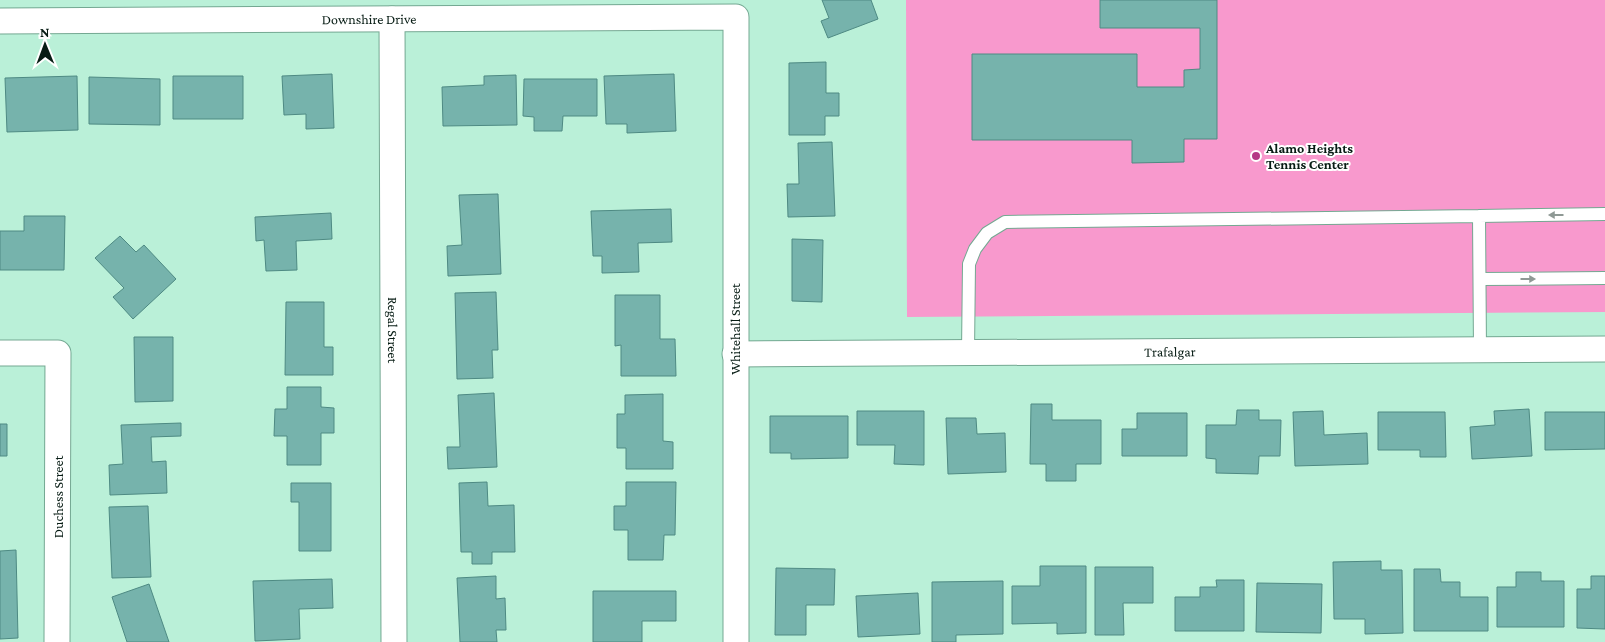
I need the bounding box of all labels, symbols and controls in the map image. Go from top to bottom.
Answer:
street label: Downshire Drive [322,11,416,27]
north arrow [20,20,70,70]
text: N [40,24,50,40]
place label: Alamo Heights Tennis Center [1265,140,1353,172]
marker: Alamo Heights Tennis Center [1250,150,1262,162]
one-way arrow [1548,211,1564,219]
one-way arrow [1521,275,1537,283]
street label: Whitehall Street [727,283,743,375]
street label: Regal Street [385,297,401,363]
street label: Trafalgar [1144,343,1196,360]
street label: Duchess Street [50,455,66,538]

